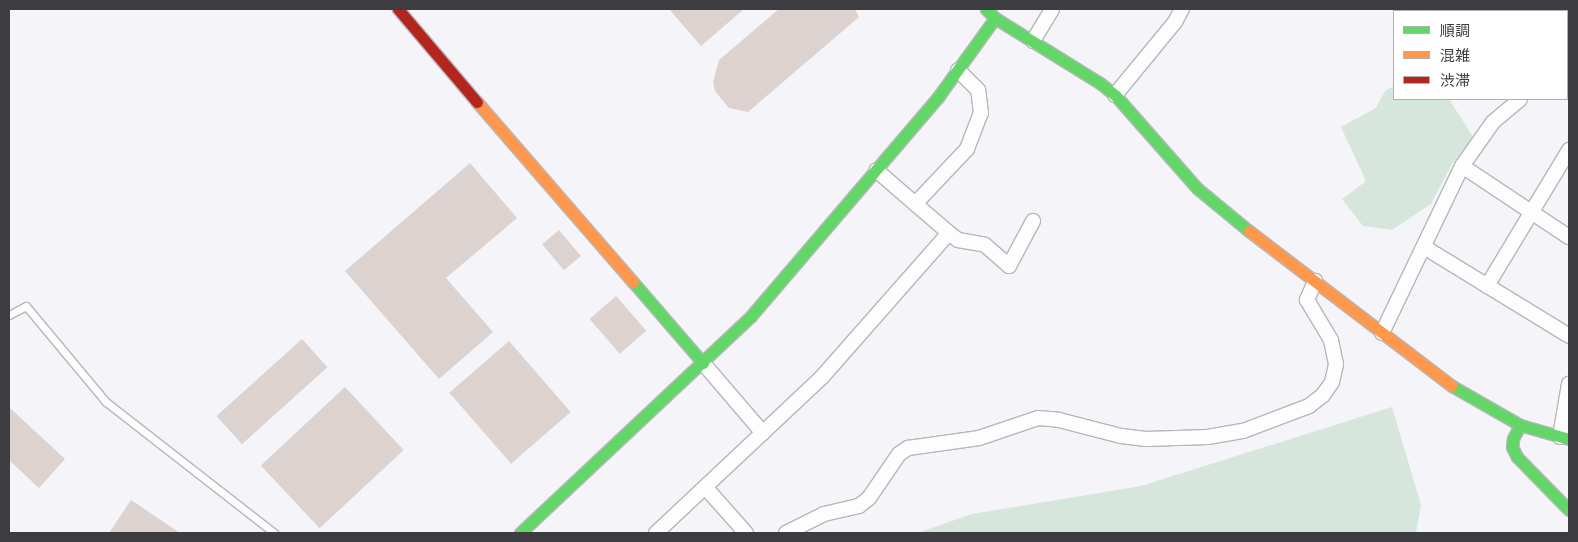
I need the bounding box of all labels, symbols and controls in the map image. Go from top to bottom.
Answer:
legend [1393,10,1568,100]
text: 順調 [1440,22,1470,40]
text: 混雑 [1440,47,1470,65]
text: 渋滞 [1440,72,1470,90]

